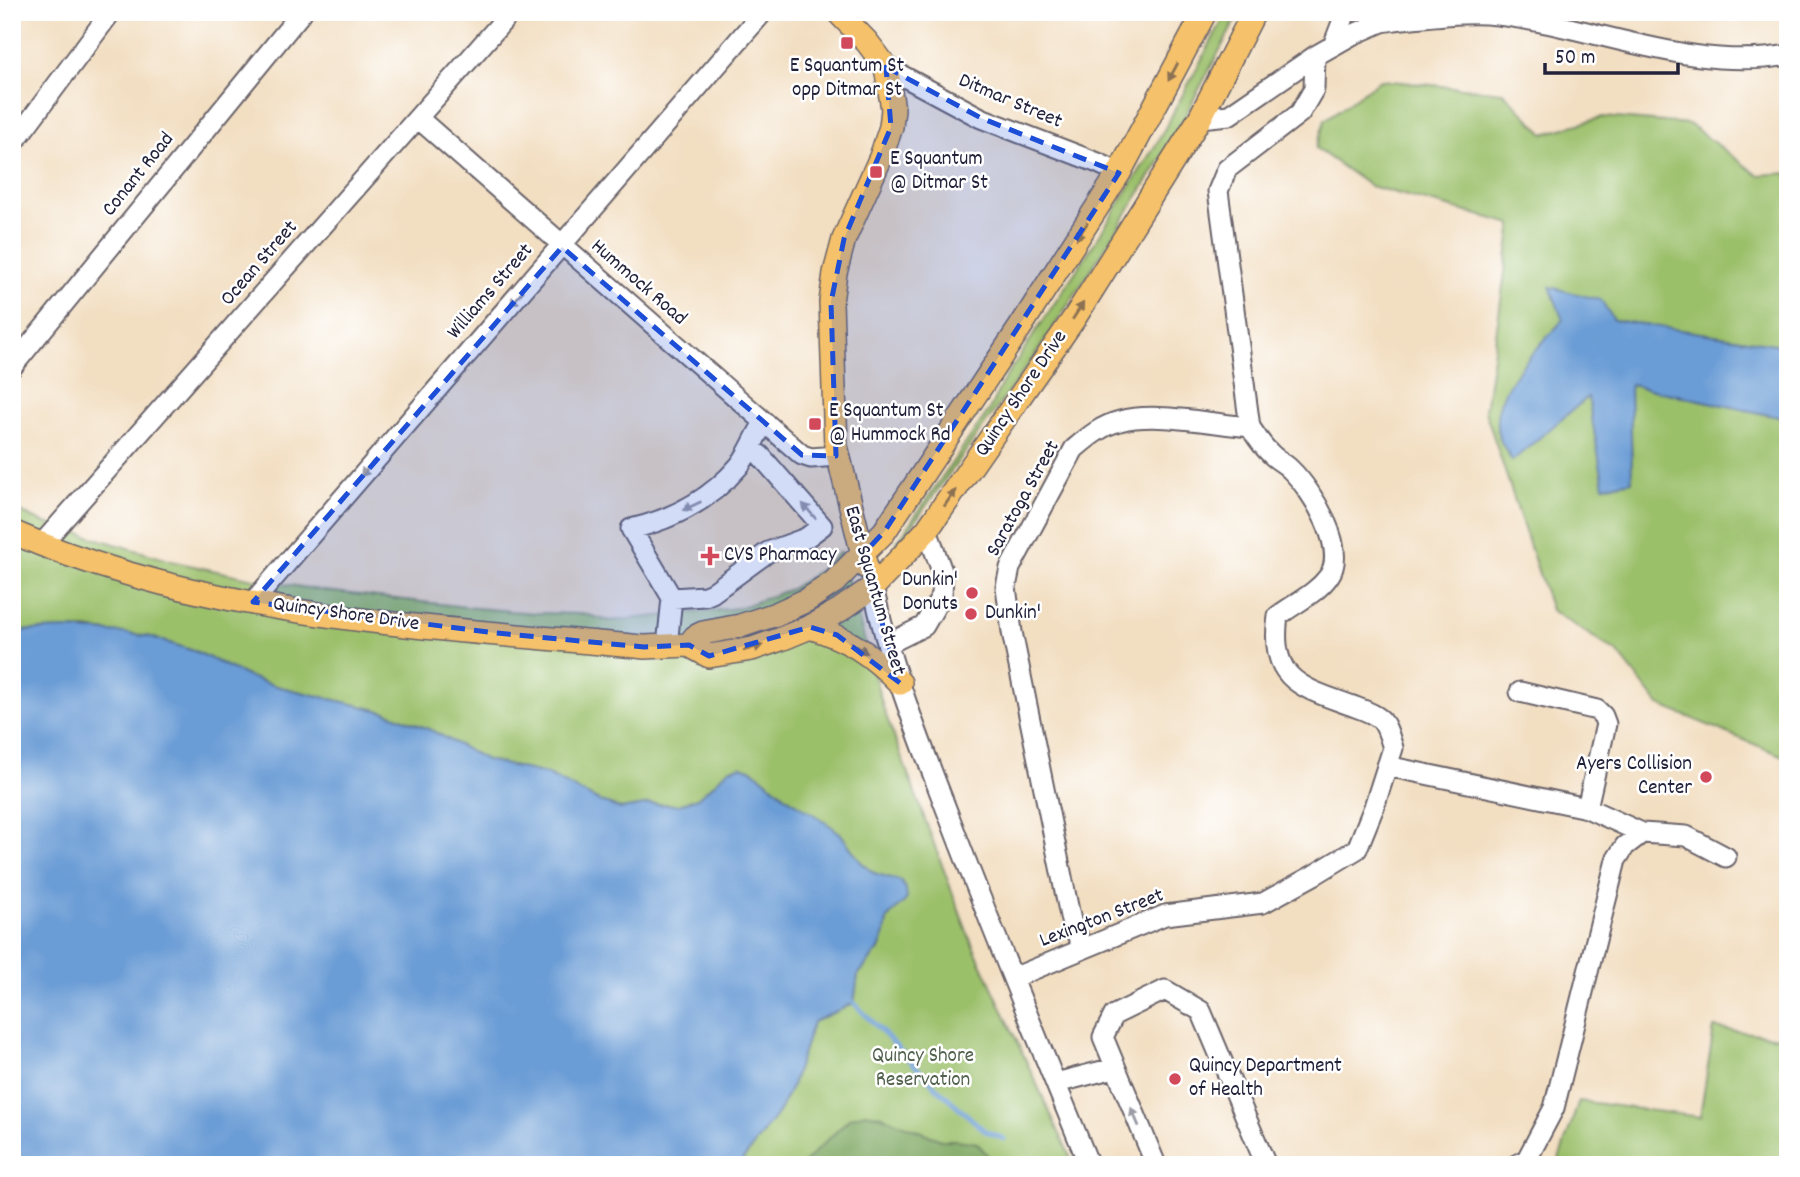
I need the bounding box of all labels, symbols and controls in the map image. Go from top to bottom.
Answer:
scale bar [1545,32,1678,76]
marker: E Squantum St opp Ditmar St [839,35,855,51]
text: 50 m [1555,44,1595,74]
place label: E Squantum St opp Ditmar St [790,52,905,106]
one-way arrow [1167,63,1179,82]
street label: Ditmar Street [953,67,1067,137]
street label: Conant Road [96,126,182,224]
place label: E Squantum @ Ditmar St [890,145,988,199]
marker: E Squantum @ Ditmar St [868,164,884,180]
street label: Ocean Street [214,214,306,314]
one-way arrow [1076,221,1089,241]
street label: Hummock Road [583,233,693,333]
street label: Williams Street [441,237,541,347]
one-way arrow [509,289,525,307]
one-way arrow [1072,301,1085,321]
street label: Quincy Shore Drive [968,325,1076,463]
place label: E Squantum St @ Hummock Rd [829,397,951,451]
marker: E Squantum St @ Hummock Rd [807,416,823,432]
street label: Saratoga Street [980,435,1068,563]
one-way arrow [359,460,375,478]
one-way arrow [942,489,956,507]
one-way arrow [682,500,702,511]
one-way arrow [802,502,817,519]
street label: East Squantum Street [835,503,913,680]
place label: CVS Pharmacy [724,541,837,571]
marker: CVS Pharmacy [702,548,718,564]
place label: Dunkin' Donuts [902,566,958,620]
marker: Dunkin' Donuts [964,585,980,601]
street label: Quincy Shore Drive [271,590,421,640]
place label: Dunkin' [985,599,1041,629]
marker: Dunkin' [963,606,979,622]
one-way arrow [850,641,868,655]
one-way arrow [743,642,764,652]
place label: Ayers Collision Center [1576,750,1692,804]
marker: Ayers Collision Center [1698,769,1714,785]
street label: Lexington Street [1035,881,1169,956]
park label: Quincy Shore Reservation [872,1042,974,1096]
place label: Quincy Department of Health [1189,1052,1342,1106]
marker: Quincy Department of Health [1167,1071,1183,1087]
one-way arrow [1129,1106,1140,1127]

